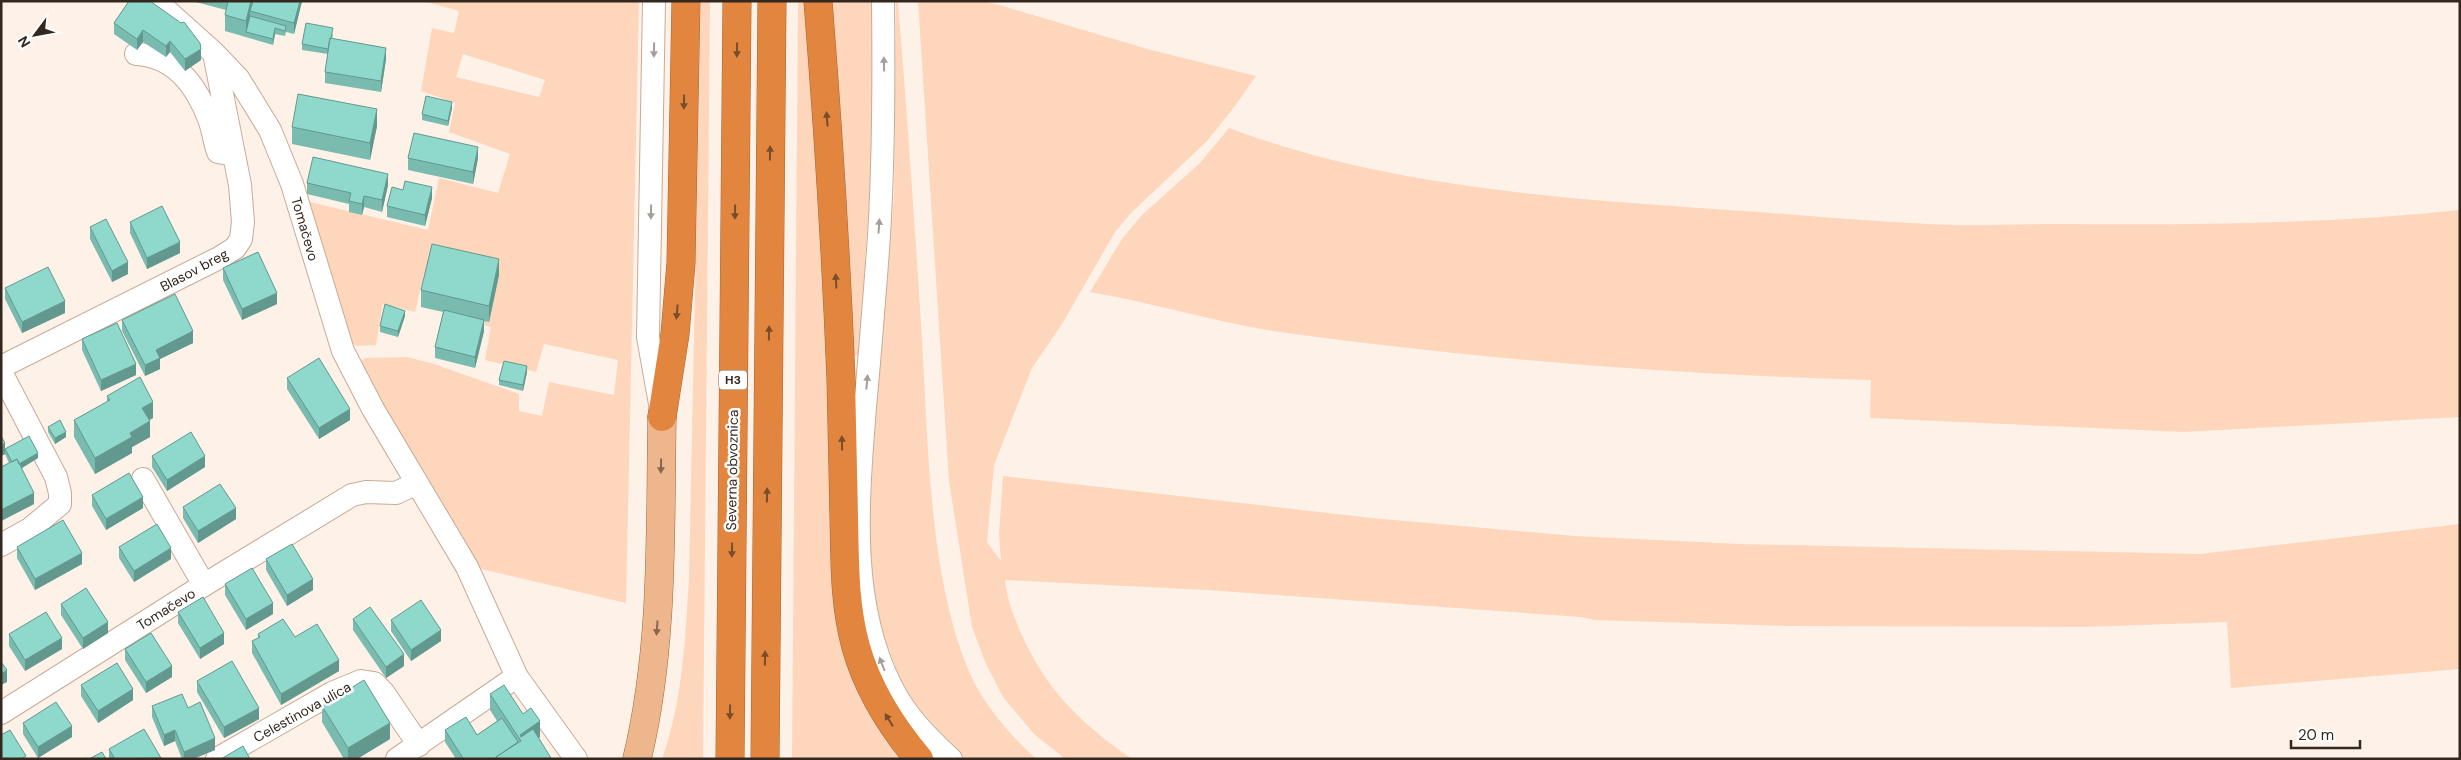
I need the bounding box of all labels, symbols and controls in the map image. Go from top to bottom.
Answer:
north arrow [10,10,60,60]
text: N [14,33,34,51]
one-way arrow [649,42,657,58]
one-way arrow [733,42,741,58]
one-way arrow [880,56,888,72]
one-way arrow [680,95,688,111]
one-way arrow [822,111,830,127]
one-way arrow [766,144,774,160]
street label: Tomačevo [287,195,323,263]
one-way arrow [646,205,654,221]
one-way arrow [731,205,739,221]
one-way arrow [876,218,884,234]
street label: Blasov breg [157,244,231,295]
one-way arrow [832,273,840,289]
one-way arrow [673,304,681,320]
one-way arrow [765,324,773,340]
road number: H3 [719,370,747,390]
one-way arrow [864,374,872,390]
street label: Severna obvoznica [722,409,742,531]
one-way arrow [838,435,846,451]
one-way arrow [657,458,665,474]
one-way arrow [763,487,771,503]
one-way arrow [727,542,735,558]
street label: Tomačevo [133,584,199,634]
one-way arrow [652,621,660,637]
one-way arrow [762,649,770,665]
one-way arrow [878,656,886,671]
street label: Celestinova ulica [250,678,354,746]
one-way arrow [726,705,734,721]
one-way arrow [885,713,894,727]
scale bar [2291,718,2360,750]
text: 20 m [2298,725,2334,745]

